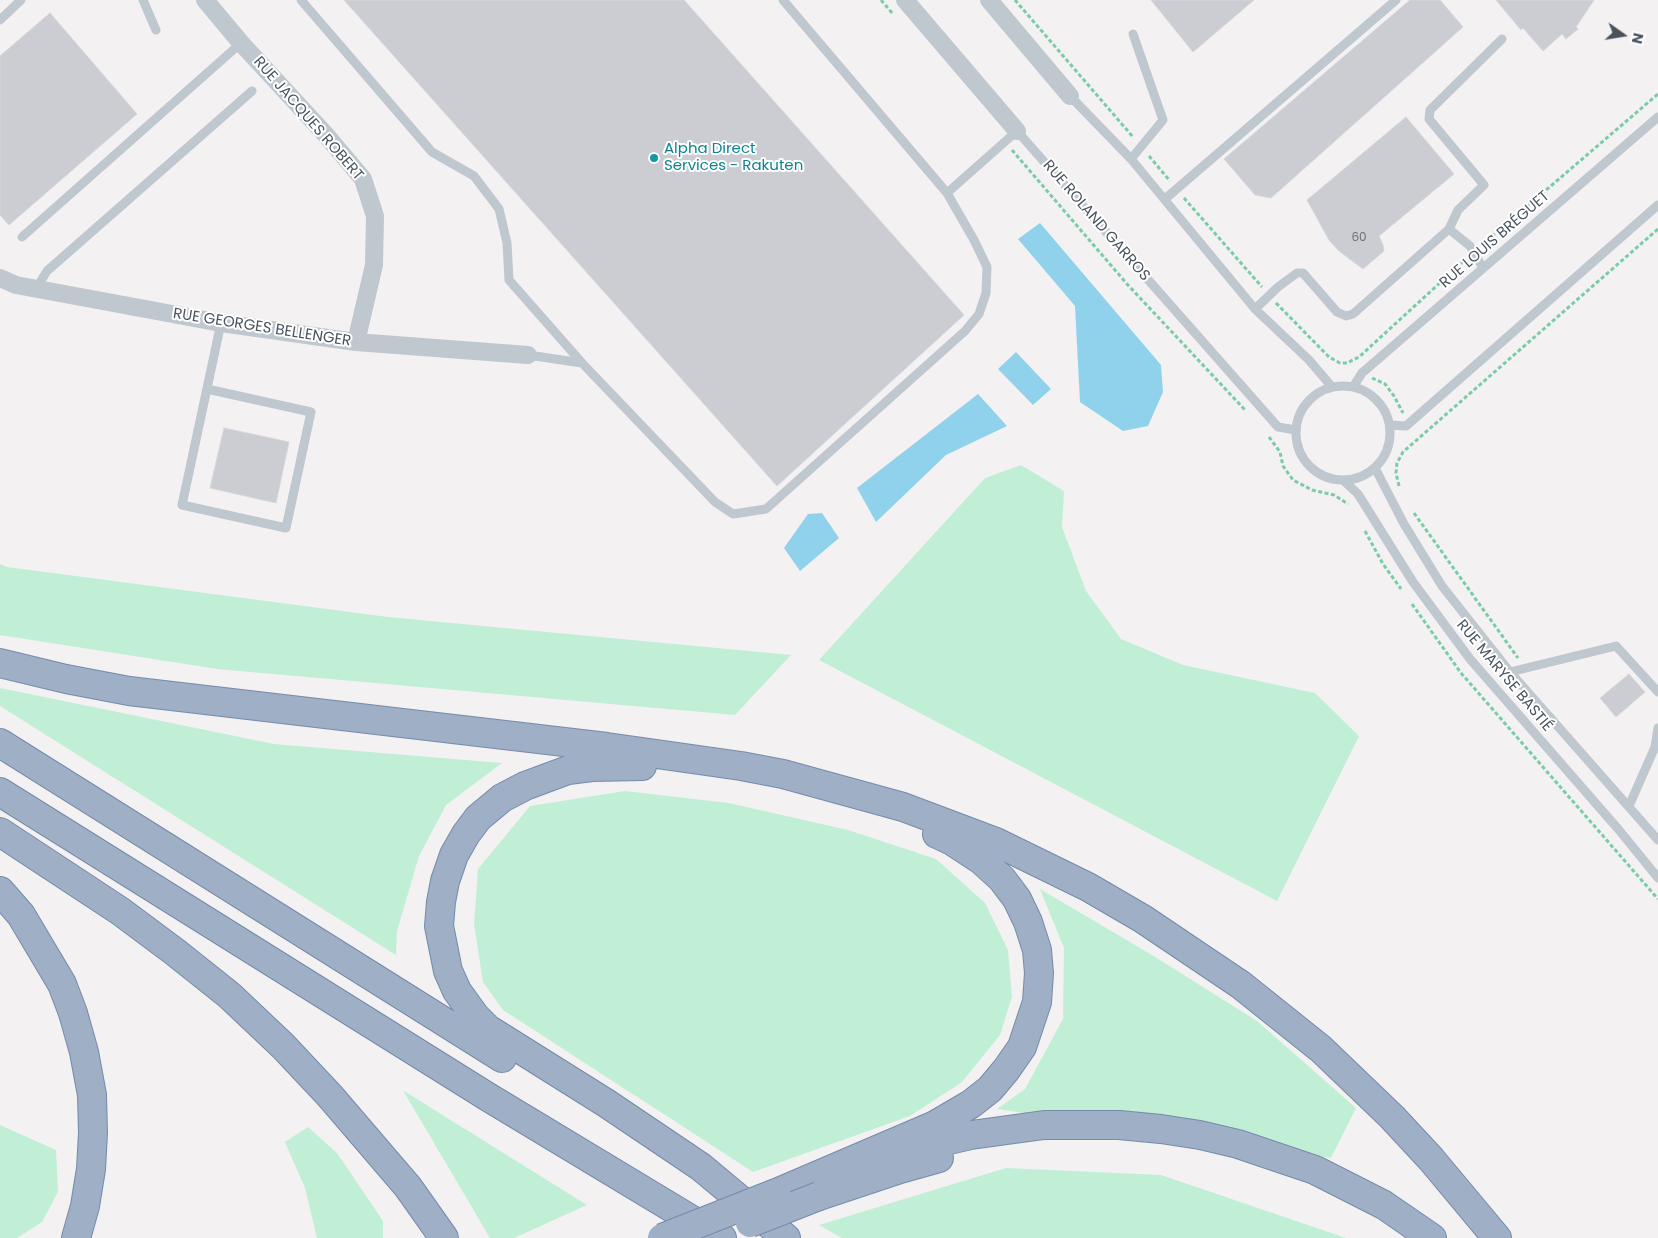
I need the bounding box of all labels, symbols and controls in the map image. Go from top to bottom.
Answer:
north arrow [1598,10,1648,60]
text: N [1627,31,1649,46]
street label: RUE JACQUES ROBERT [249,53,367,185]
place label: Alpha Direct Services - Rakuten [664,140,803,175]
marker: Alpha Direct Services - Rakuten [648,152,660,164]
street label: RUE ROLAND GARROS [1039,157,1153,285]
street label: RUE LOUIS BRÉGUET [1436,187,1554,293]
house number: 60 [1351,231,1367,245]
street label: RUE GEORGES BELLENGER [172,305,352,351]
street label: RUE MARYSE BASTIÉ [1452,617,1556,735]

